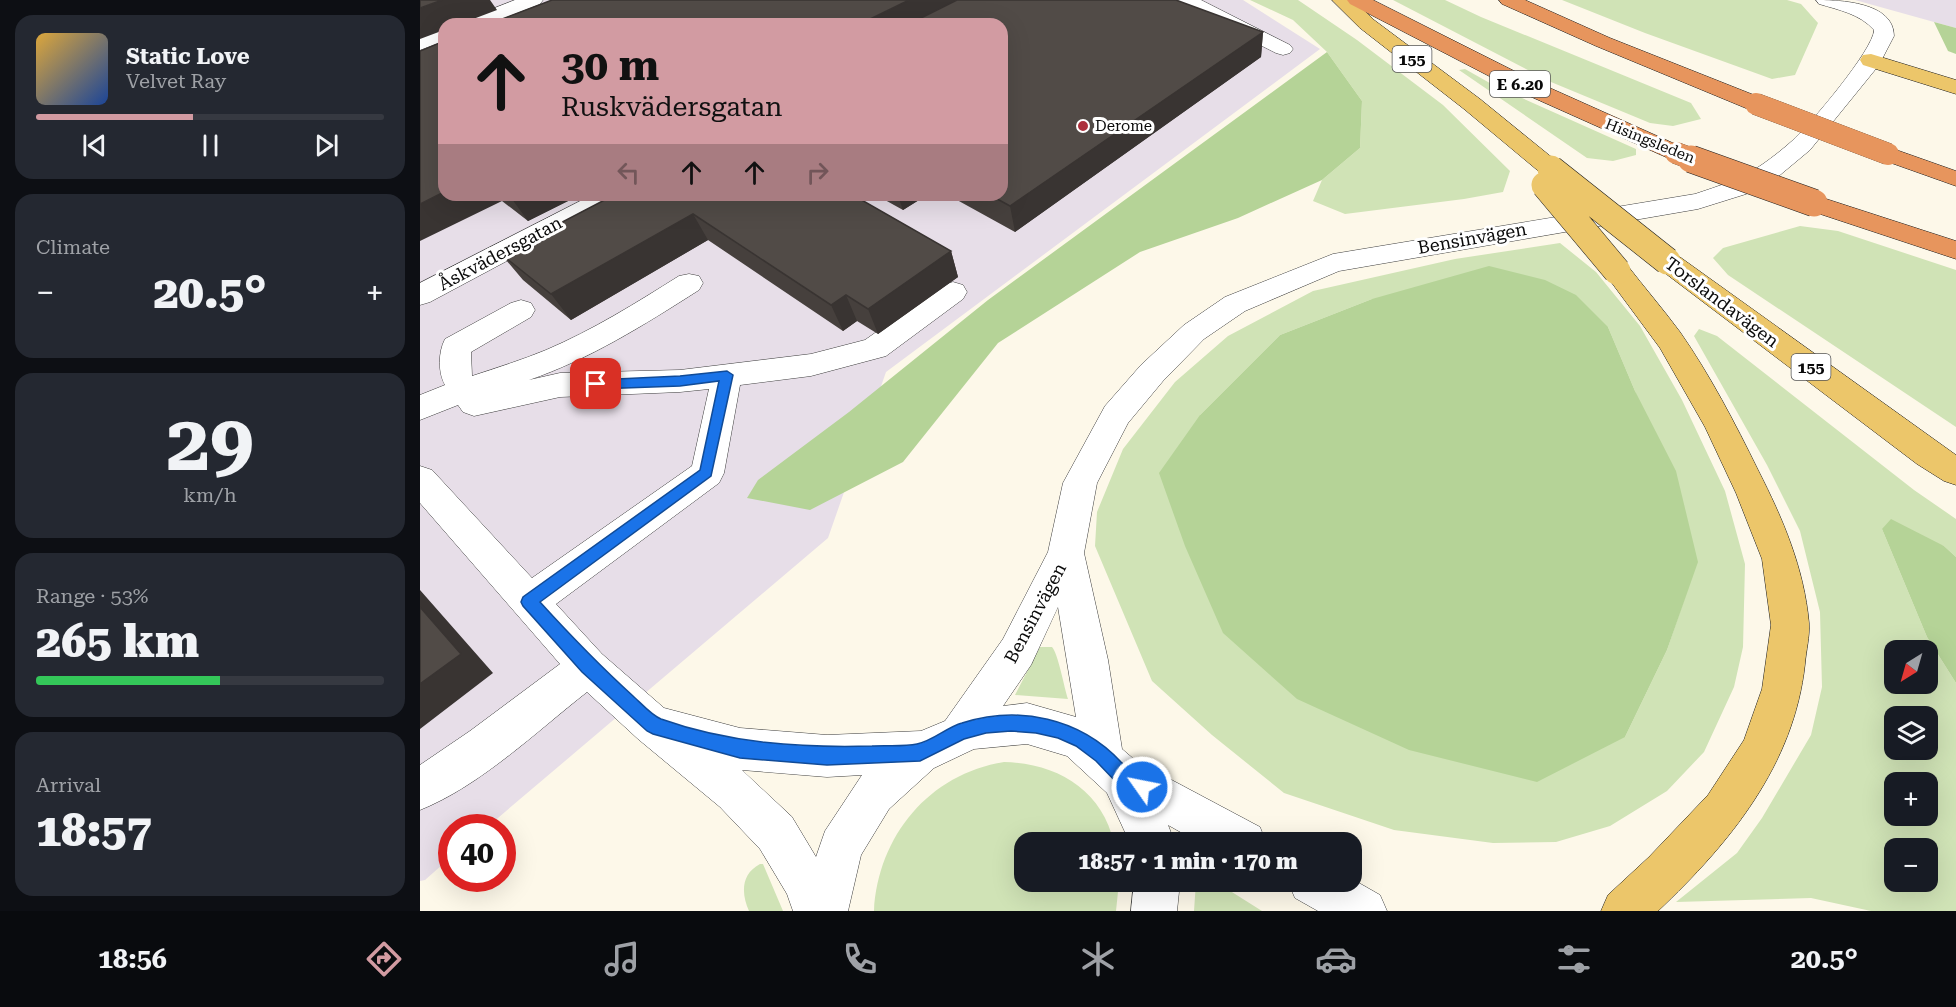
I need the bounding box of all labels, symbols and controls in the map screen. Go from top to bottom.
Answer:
text: 30 m [561,41,659,90]
icon: ahead [462,42,540,120]
text: Static Love [126,44,250,69]
road number: 155 [1392,46,1432,72]
text: Velvet Ray [126,69,226,93]
road number: E 6.20 [1490,71,1550,97]
text: Ruskvädersgatan [561,91,783,123]
street label: Hisingsleden [1603,115,1698,167]
place label: Derome [1095,117,1152,135]
marker: Derome [1076,119,1090,133]
icon: previous [78,129,111,162]
icon: pause [194,129,227,162]
icon: next [310,129,343,162]
icon: left [612,156,645,189]
icon: ahead [675,156,708,189]
icon: ahead [738,156,771,189]
icon: right [801,156,834,189]
street label: Åskvädersgatan [435,211,566,294]
street label: Bensinvägen [1416,218,1529,258]
text: Climate [36,235,110,259]
street label: Torslandavägen [1661,252,1783,352]
text: 20.5° [153,266,267,319]
text: − [36,273,54,312]
text: + [366,273,384,312]
road number: 155 [1792,354,1830,380]
pin [570,358,621,409]
icon: arrive [579,367,612,400]
text: 29 [166,398,254,489]
text: km/h [183,483,237,507]
street label: Bensinvägen [1000,559,1070,667]
text: Range · 53% [36,584,148,608]
text: 265 km [36,615,199,668]
north arrow [1884,640,1938,694]
map controls [1884,640,1938,892]
button: layers [1884,706,1938,760]
position arrow [1110,755,1174,819]
button: + [1884,772,1938,826]
text: Arrival [36,773,101,797]
text: 18:57 [36,804,152,857]
speed limit sign: 40 [438,814,516,892]
button: − [1884,838,1938,892]
text: 18:57 · 1 min · 170 m [1078,849,1298,874]
icon: directions [363,938,405,980]
icon: music [601,938,643,980]
icon: phone [839,938,881,980]
icon: climate [1077,938,1119,980]
icon: car [1315,938,1357,980]
icon: filters [1553,938,1595,980]
text: 18:56 [98,943,167,975]
text: 20.5° [1791,943,1858,975]

